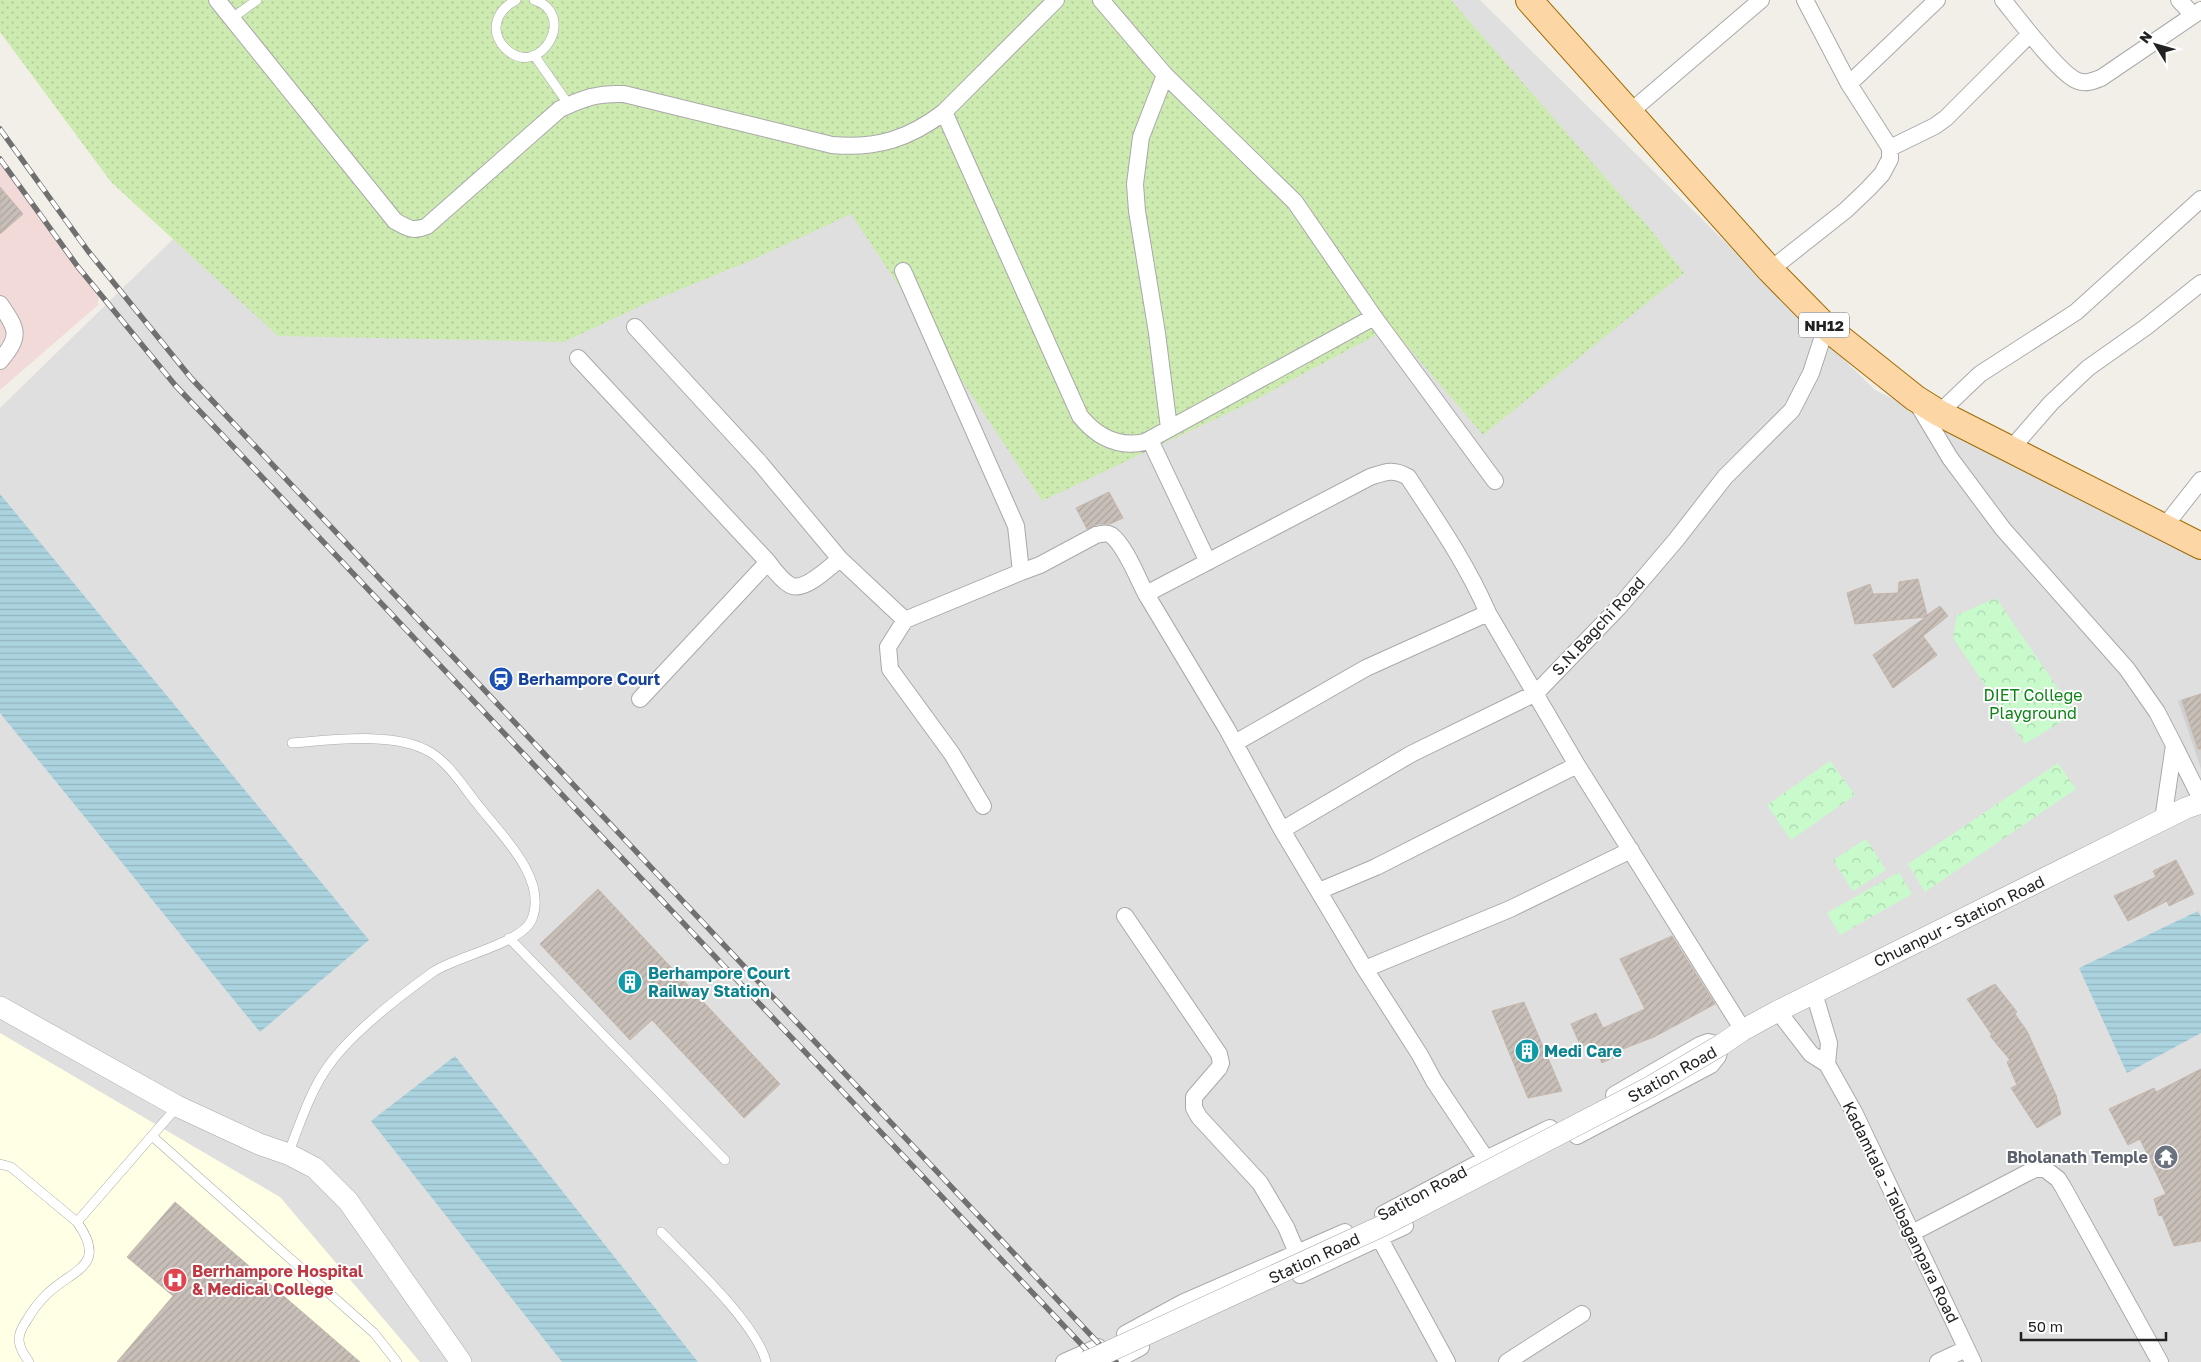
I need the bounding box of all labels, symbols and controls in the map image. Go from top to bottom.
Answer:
north arrow [2131,20,2181,70]
text: N [2135,28,2155,46]
road number: NH12 [1799,312,1849,338]
street label: S.N.Bagchi Road [1547,573,1649,679]
station icon: Berhampore Court [488,666,514,692]
place label: Berhampore Court [518,669,660,689]
park label: DIET College Playground [1983,685,2083,723]
street label: Chuanpur - Station Road [1870,871,2048,971]
place label: Berhampore Court Railway Station [648,963,790,1001]
building icon: Berhampore Court Railway Station [617,969,643,995]
building icon: Medi Care [1514,1038,1540,1064]
place label: Medi Care [1544,1041,1622,1061]
street label: Station Road [1624,1041,1720,1107]
street label: Kadamtala - Talbaganpara Road [1839,1098,1963,1326]
temple icon: Bholanath Temple [2153,1144,2179,1170]
place label: Bholanath Temple [2007,1147,2148,1167]
street label: Satiton Road [1374,1161,1470,1225]
street label: Station Road [1265,1228,1363,1288]
place label: Berrhampore Hospital & Medical College [192,1261,364,1299]
hospital icon: Berrhampore Hospital & Medical College [162,1267,188,1293]
scale bar [2021,1310,2166,1342]
text: 50 m [2028,1317,2063,1335]

